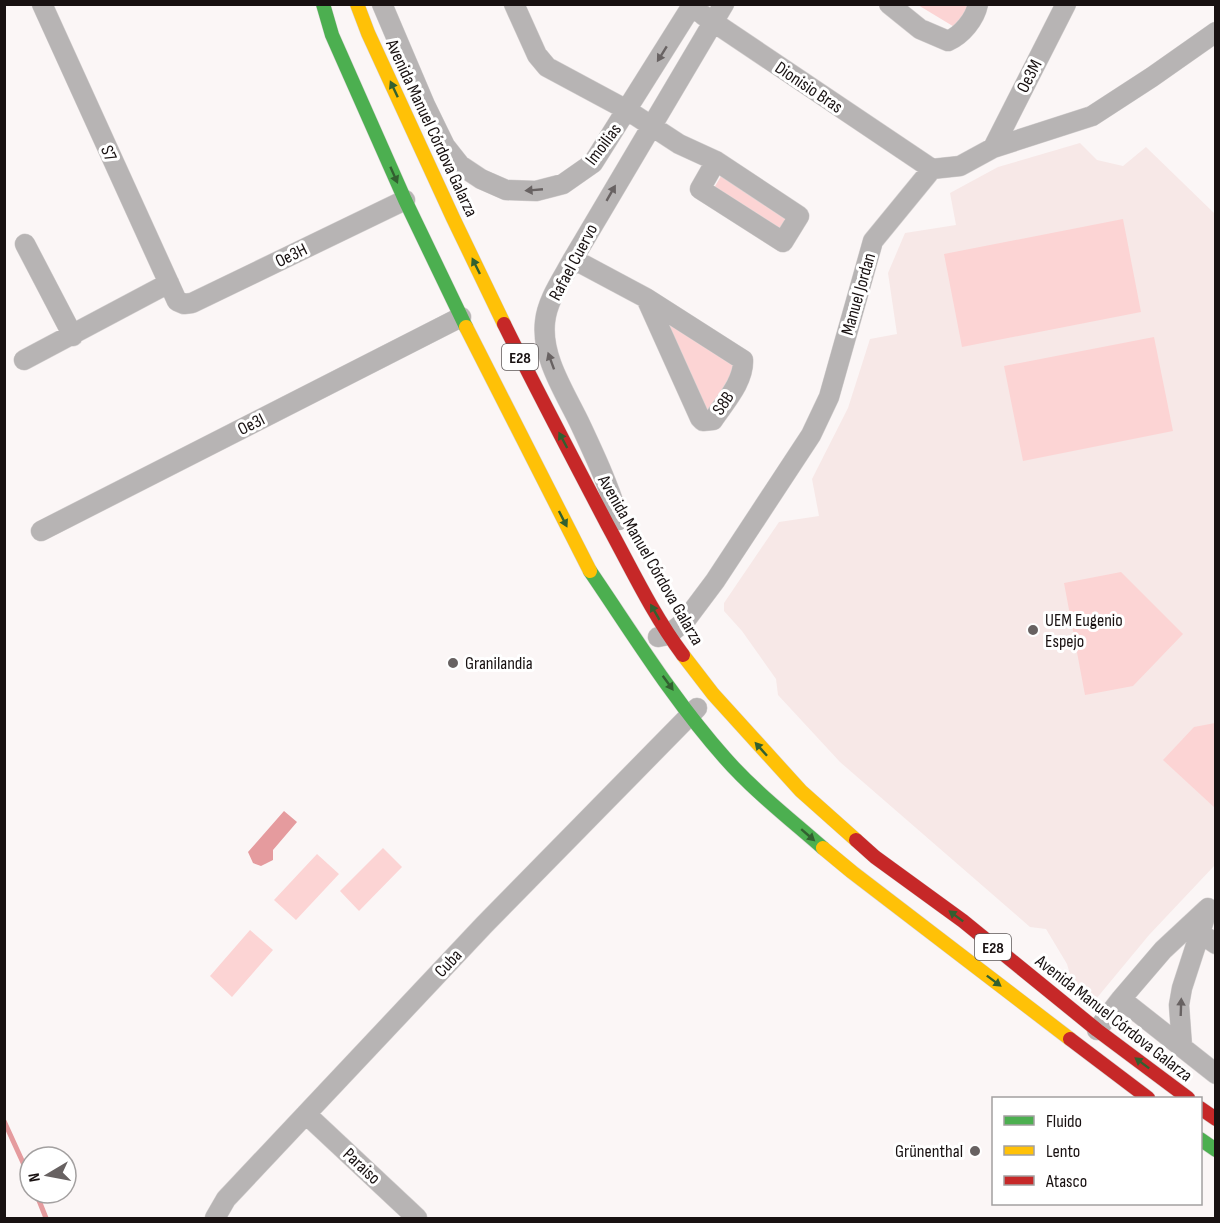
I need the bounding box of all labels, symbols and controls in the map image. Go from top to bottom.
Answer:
street label: Avenida Manuel Córdova Galarza [381,35,482,220]
one-way arrow [657,46,668,62]
street label: Oe3M [1012,56,1047,96]
street label: Dionisio Bras [771,57,847,118]
one-way arrow [389,80,398,97]
street label: Imoilias [581,119,626,169]
street label: S7 [96,142,121,165]
one-way arrow [389,166,398,183]
one-way arrow [525,185,544,195]
one-way arrow [606,185,617,201]
street label: Rafael Cuervo [545,220,602,304]
street label: Oe3H [272,239,311,272]
street label: Manuel Jordan [837,251,880,338]
one-way arrow [471,257,481,274]
road number: E28 [502,344,538,370]
one-way arrow [546,352,556,370]
street label: S8B [708,388,739,419]
street label: Oe3I [234,409,268,440]
one-way arrow [558,431,568,448]
street label: Avenida Manuel Córdova Galarza [593,471,708,649]
one-way arrow [559,511,568,528]
one-way arrow [650,603,660,620]
place label: UEM Eugenio Espejo [1045,610,1123,652]
marker: UEM Eugenio Espejo [1026,623,1040,637]
place label: Granilandia [465,653,533,674]
marker: Granilandia [446,656,460,670]
one-way arrow [662,675,674,691]
one-way arrow [754,741,768,756]
one-way arrow [800,828,816,841]
one-way arrow [948,910,964,922]
road number: E28 [975,934,1011,960]
street label: Cuba [430,945,467,982]
street label: Avenida Manuel Córdova Galarza [1030,950,1196,1086]
one-way arrow [986,975,1002,987]
one-way arrow [1176,997,1185,1016]
one-way arrow [1134,1058,1149,1070]
legend [992,1097,1202,1205]
text: Fluido [1046,1111,1082,1132]
place label: Grünenthal [895,1141,963,1162]
text: Lento [1046,1141,1080,1162]
street label: Paraiso [339,1144,385,1189]
marker: Grünenthal [968,1144,982,1158]
north arrow [18,1145,78,1205]
text: N [25,1171,45,1183]
text: Atasco [1045,1171,1087,1192]

